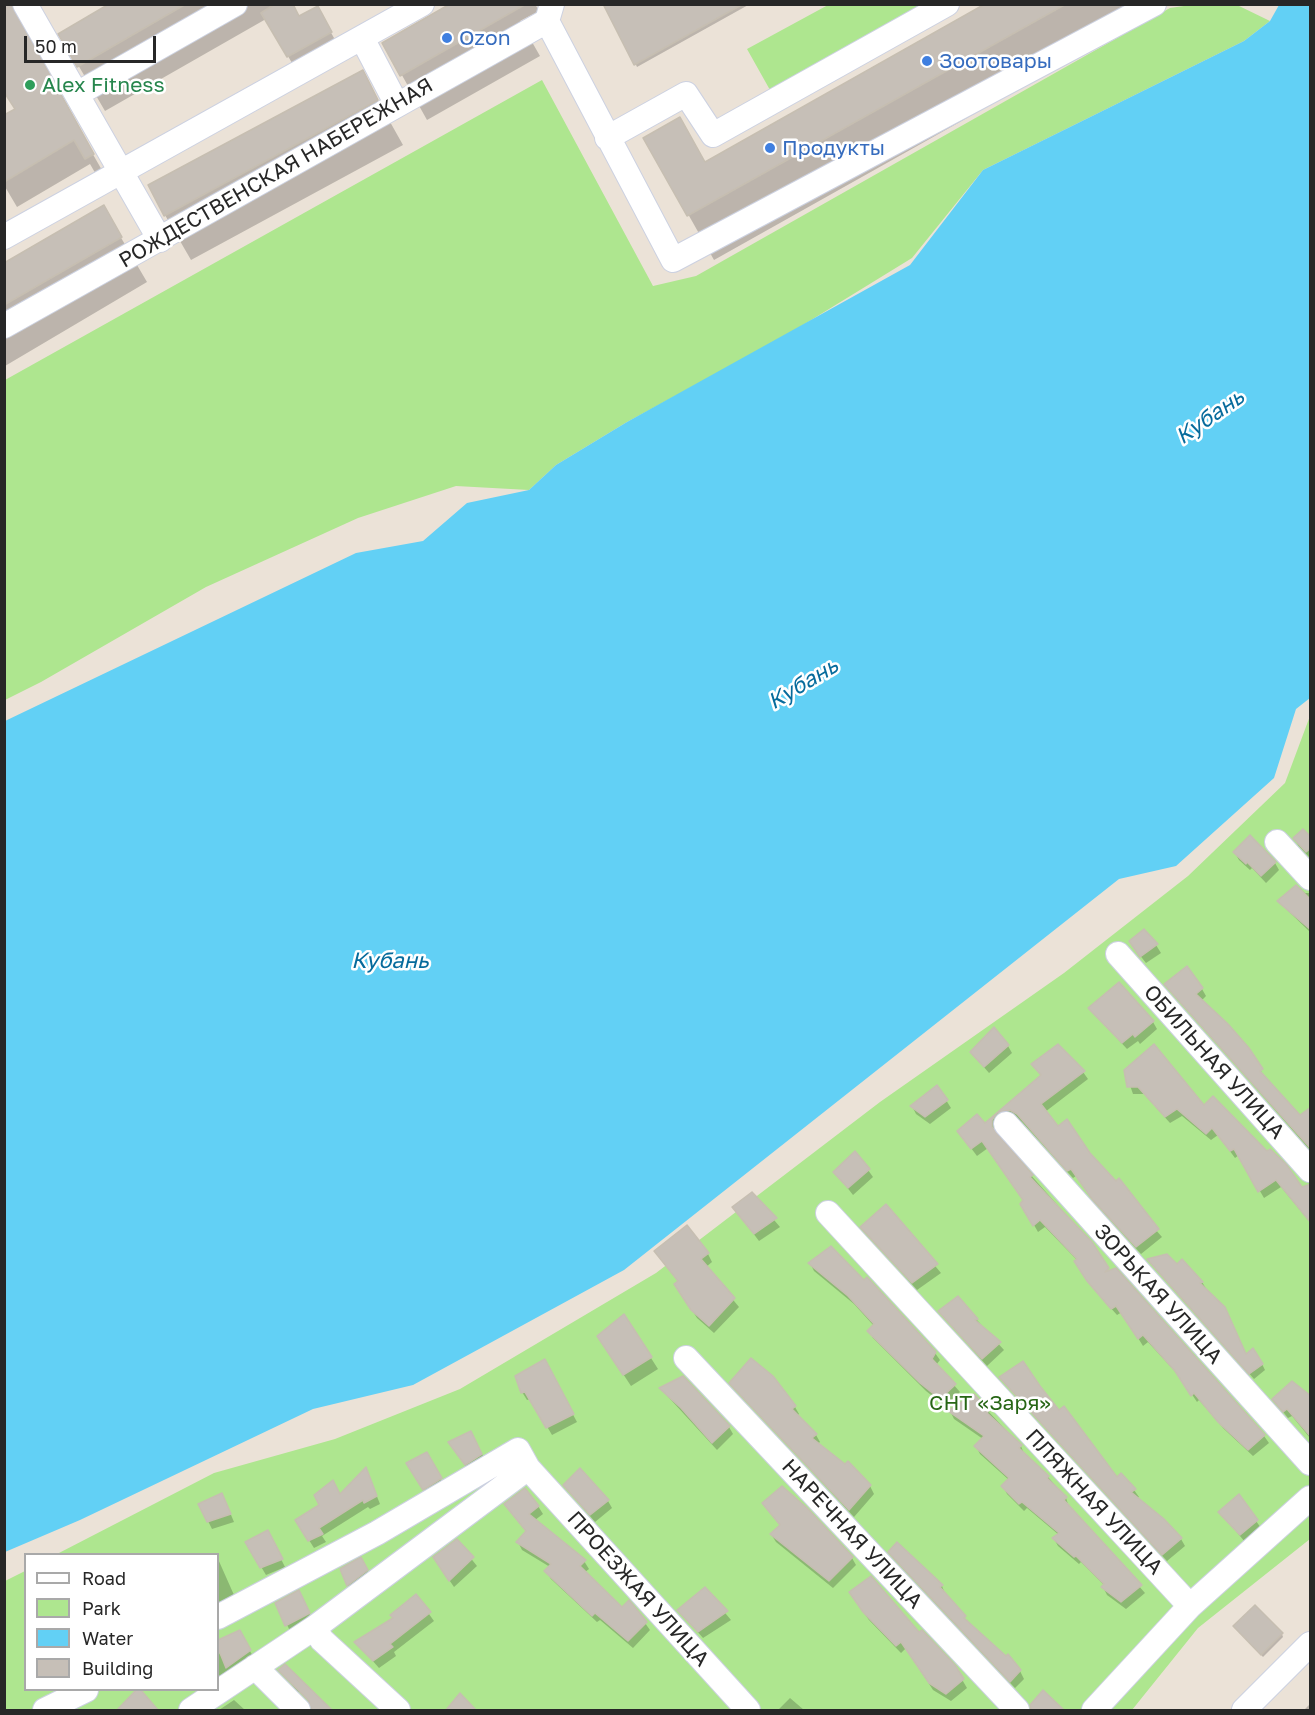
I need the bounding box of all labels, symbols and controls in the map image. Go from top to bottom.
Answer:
scale bar [27,24,159,62]
place label: Ozon [459,25,511,51]
marker: Ozon [440,31,454,45]
text: 50 m [35,35,77,57]
place label: Зоотовары [939,48,1052,74]
marker: Зоотовары [920,54,934,68]
place label: Alex Fitness [42,72,165,98]
street label: РОЖДЕСТВЕНСКАЯ НАБЕРЕЖНАЯ [115,73,437,273]
marker: Alex Fitness [23,78,37,92]
place label: Продукты [782,135,885,161]
marker: Продукты [763,141,777,155]
water label: Кубань [1171,384,1249,450]
water label: Кубань [763,653,843,715]
water label: Кубань [351,948,429,974]
street label: ОБИЛЬНАЯ УЛИЦА [1138,980,1290,1144]
street label: ЗОРЬКАЯ УЛИЦА [1089,1219,1227,1369]
park label: СНТ «Заря» [929,1390,1051,1416]
street label: ПЛЯЖНАЯ УЛИЦА [1020,1424,1168,1580]
street label: НАРЕЧНАЯ УЛИЦА [776,1454,928,1614]
street label: ПРОЕЗЖАЯ УЛИЦА [562,1506,714,1672]
legend [24,1553,219,1691]
text: Road [82,1567,126,1589]
text: Park [82,1597,121,1619]
text: Water [82,1627,133,1649]
text: Building [82,1657,153,1679]

